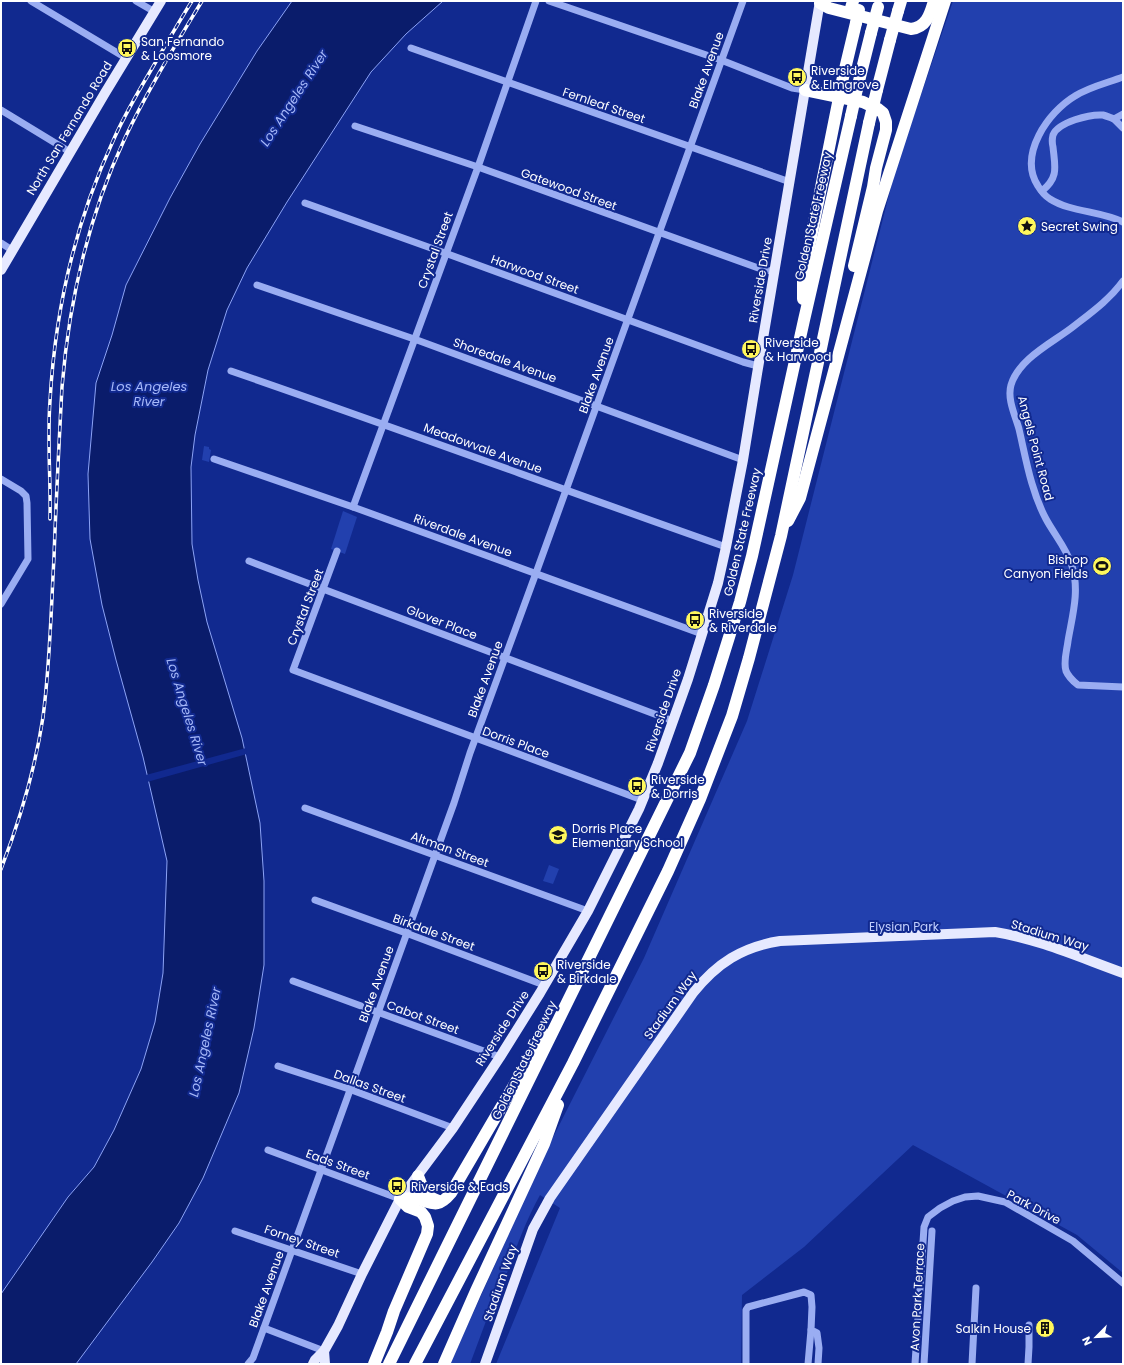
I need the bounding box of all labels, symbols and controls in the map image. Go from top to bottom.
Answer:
street label: Blake Avenue [684,29,728,111]
place label: San Fernando & Loosmore [141,33,225,64]
bus stop icon: San Fernando & Loosmore [116,37,138,59]
water label: Los Angeles River [256,45,333,150]
street label: North San Fernando Road [22,58,116,198]
place label: Riverside & Elmgrove [811,62,879,93]
bus stop icon: Riverside & Elmgrove [786,66,808,88]
street label: Fernleaf Street [560,83,648,127]
street label: Golden State Freeway [790,150,836,282]
street label: Gatewood Street [519,164,619,214]
street label: Crystal Street [413,209,457,291]
place icon: Secret Swing [1016,215,1038,237]
place label: Secret Swing [1041,218,1118,235]
street label: Riverside Drive [744,236,776,324]
street label: Harwood Street [489,250,581,298]
street label: Shoredale Avenue [451,333,559,387]
street label: Blake Avenue [574,334,618,416]
place label: Riverside & Harwood [765,334,831,365]
bus stop icon: Riverside & Harwood [740,338,762,360]
water label: Los Angeles River [111,377,187,411]
street label: Angels Point Road [1014,394,1058,502]
street label: Meadowvale Avenue [421,419,545,477]
street label: Golden State Freeway [719,466,765,598]
street label: Riverdale Avenue [411,509,515,561]
place label: Bishop Canyon Fields [1004,551,1088,582]
sports icon: Bishop Canyon Fields [1091,555,1113,577]
street label: Crystal Street [283,566,327,648]
street label: Glover Place [404,601,480,643]
place label: Riverside & Riverdale [709,605,777,636]
bus stop icon: Riverside & Riverdale [684,609,706,631]
street label: Blake Avenue [463,638,507,720]
water label: Los Angeles River [162,656,213,769]
street label: Riverside Drive [641,666,685,754]
street label: Dorris Place [480,722,552,762]
place label: Riverside & Dorris [651,771,705,802]
bus stop icon: Riverside & Dorris [626,775,648,797]
place label: Dorris Place Elementary School [572,820,683,851]
school or university icon: Dorris Place Elementary School [547,824,569,846]
street label: Altman Street [409,827,491,871]
street label: Birkdale Street [391,909,477,955]
street label: Stadium Way [1009,915,1091,955]
park label: Elysian Park [869,918,940,935]
street label: Blake Avenue [354,943,398,1025]
place label: Riverside & Birkdale [557,956,617,987]
bus stop icon: Riverside & Birkdale [532,960,554,982]
street label: Stadium Way [639,967,701,1043]
water label: Los Angeles River [184,984,226,1099]
street label: Riverside Drive [471,987,533,1069]
street label: Cabot Street [384,996,462,1038]
street label: Golden State Freeway [488,997,560,1123]
street label: Dallas Street [332,1065,408,1107]
street label: Eads Street [304,1145,372,1183]
bus stop icon: Riverside & Eads [386,1175,408,1197]
place label: Riverside & Eads [411,1178,509,1195]
street label: Park Drive [1004,1186,1064,1228]
street label: Forney Street [262,1220,342,1262]
street label: Stadium Way [479,1242,521,1324]
street label: Avon Park Terrace [906,1243,928,1351]
street label: Blake Avenue [244,1248,288,1330]
building icon: Salkin House [1034,1317,1056,1339]
north arrow [1076,1317,1116,1357]
place label: Salkin House [956,1320,1031,1337]
text: N [1078,1334,1096,1348]

